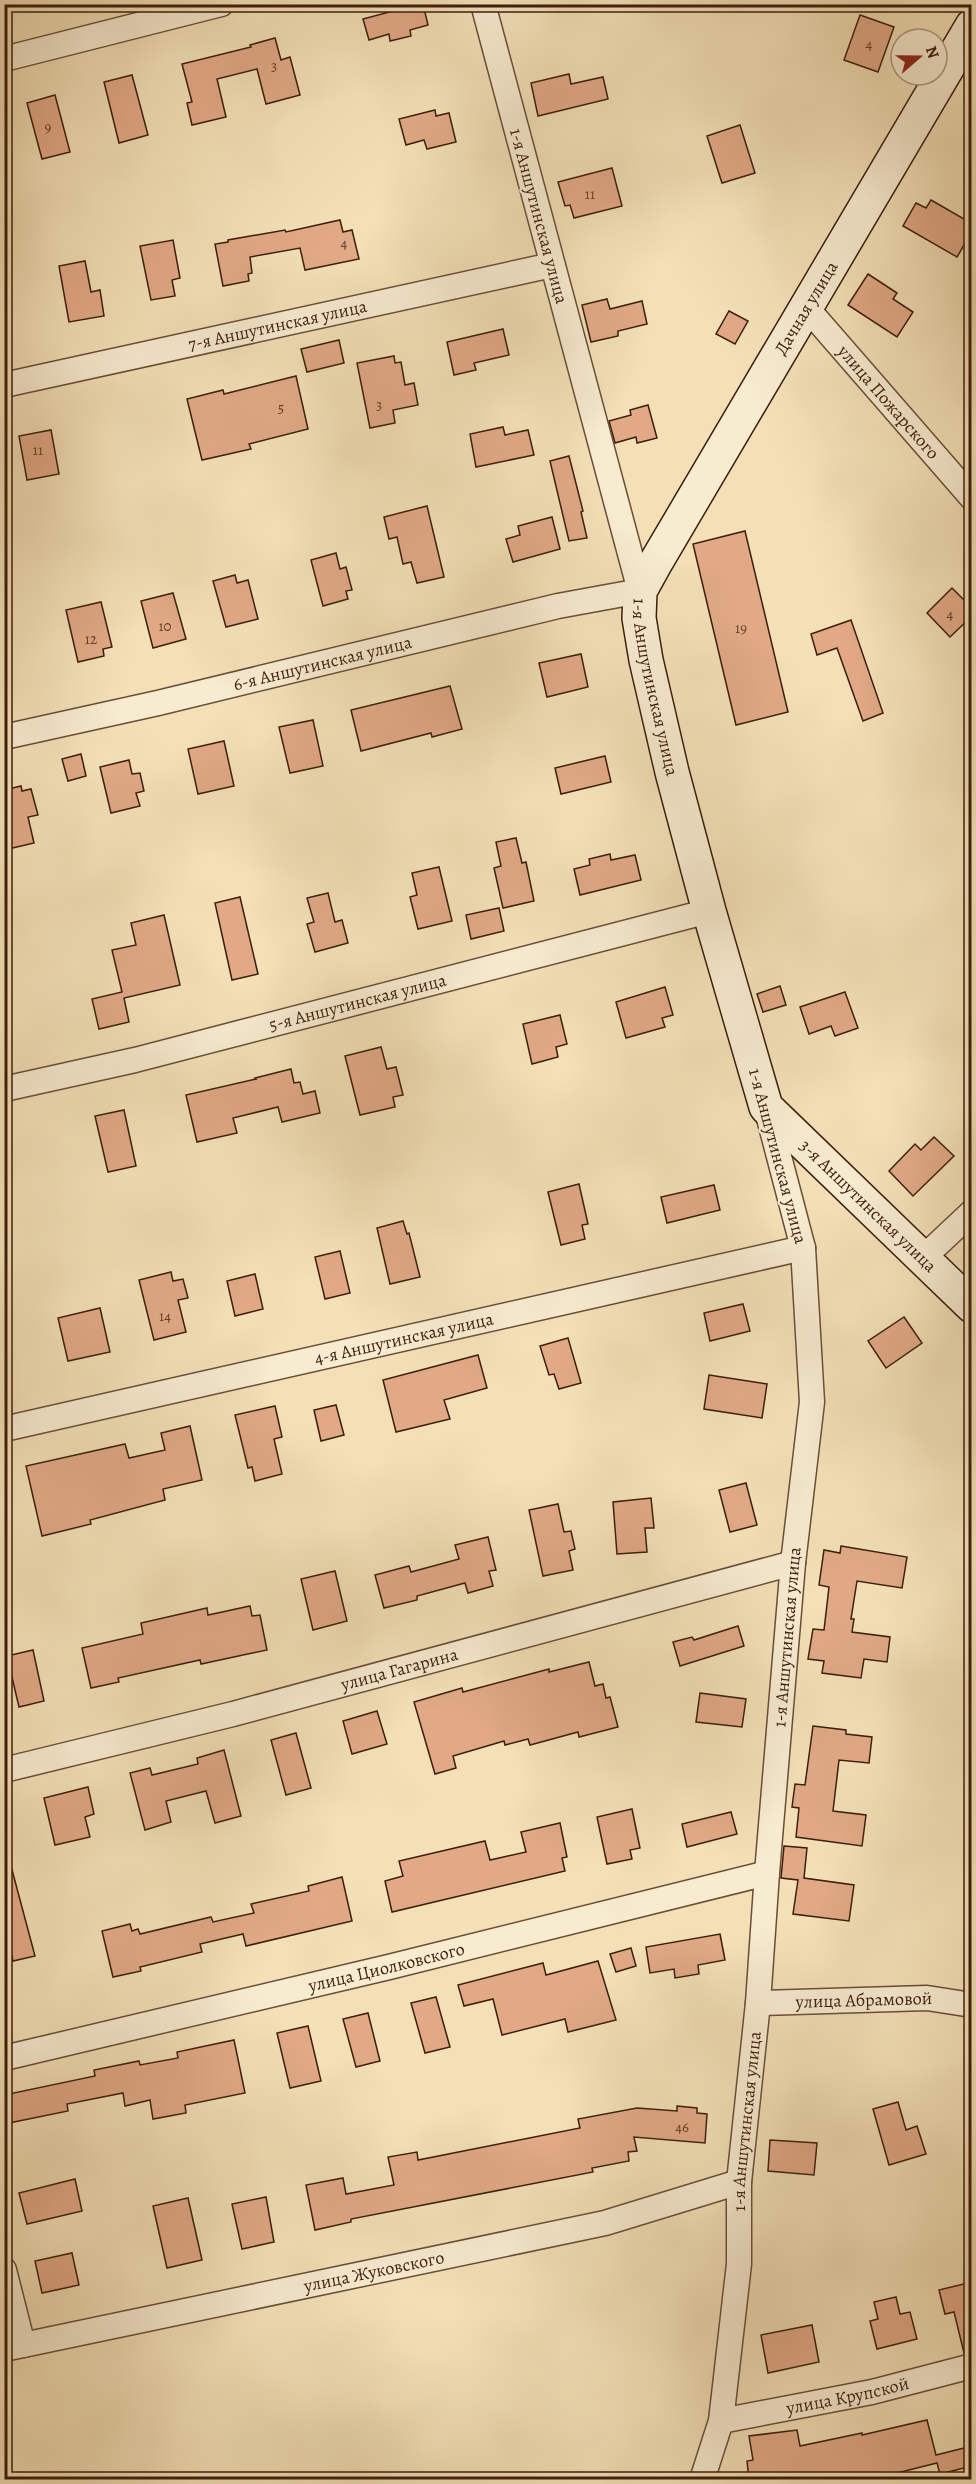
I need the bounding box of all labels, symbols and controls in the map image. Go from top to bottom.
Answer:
north arrow [889,27,949,87]
house number: 4 [866,34,873,54]
text: N [920,43,945,62]
house number: 3 [271,56,277,76]
house number: 9 [45,117,52,137]
street label: 1-я Аншутинская улица [504,126,574,307]
house number: 11 [585,184,595,204]
house number: 4 [341,233,348,253]
street label: Дачная улица [769,256,844,359]
street label: 7-я Аншутинская улица [186,294,370,356]
street label: улица Пожарского [832,339,945,464]
house number: 3 [376,395,382,415]
house number: 5 [278,398,284,418]
house number: 11 [33,440,43,460]
street label: 1-я Аншутинская улица [627,598,685,779]
house number: 4 [947,604,954,624]
house number: 10 [158,616,172,636]
house number: 19 [735,618,747,638]
house number: 12 [85,629,97,649]
street label: 6-я Аншутинская улица [231,630,415,696]
street label: 5-я Аншутинская улица [266,968,449,1037]
street label: 1-я Аншутинская улица [743,1066,813,1247]
street label: 3-я Аншутинская улица [794,1134,943,1278]
house number: 14 [159,1306,171,1326]
street label: 4-я Аншутинская улица [312,1306,496,1370]
street label: 1-я Аншутинская улица [767,1545,807,1728]
street label: улица Гагарина [337,1642,461,1697]
street label: улица Циолковского [305,1937,467,1998]
street label: улица Абрамовой [794,1986,933,2014]
street label: 1-я Аншутинская улица [726,2029,767,2211]
house number: 46 [675,2117,689,2137]
street label: улица Жуковского [301,2245,446,2298]
street label: улица Крупской [783,2371,911,2420]

